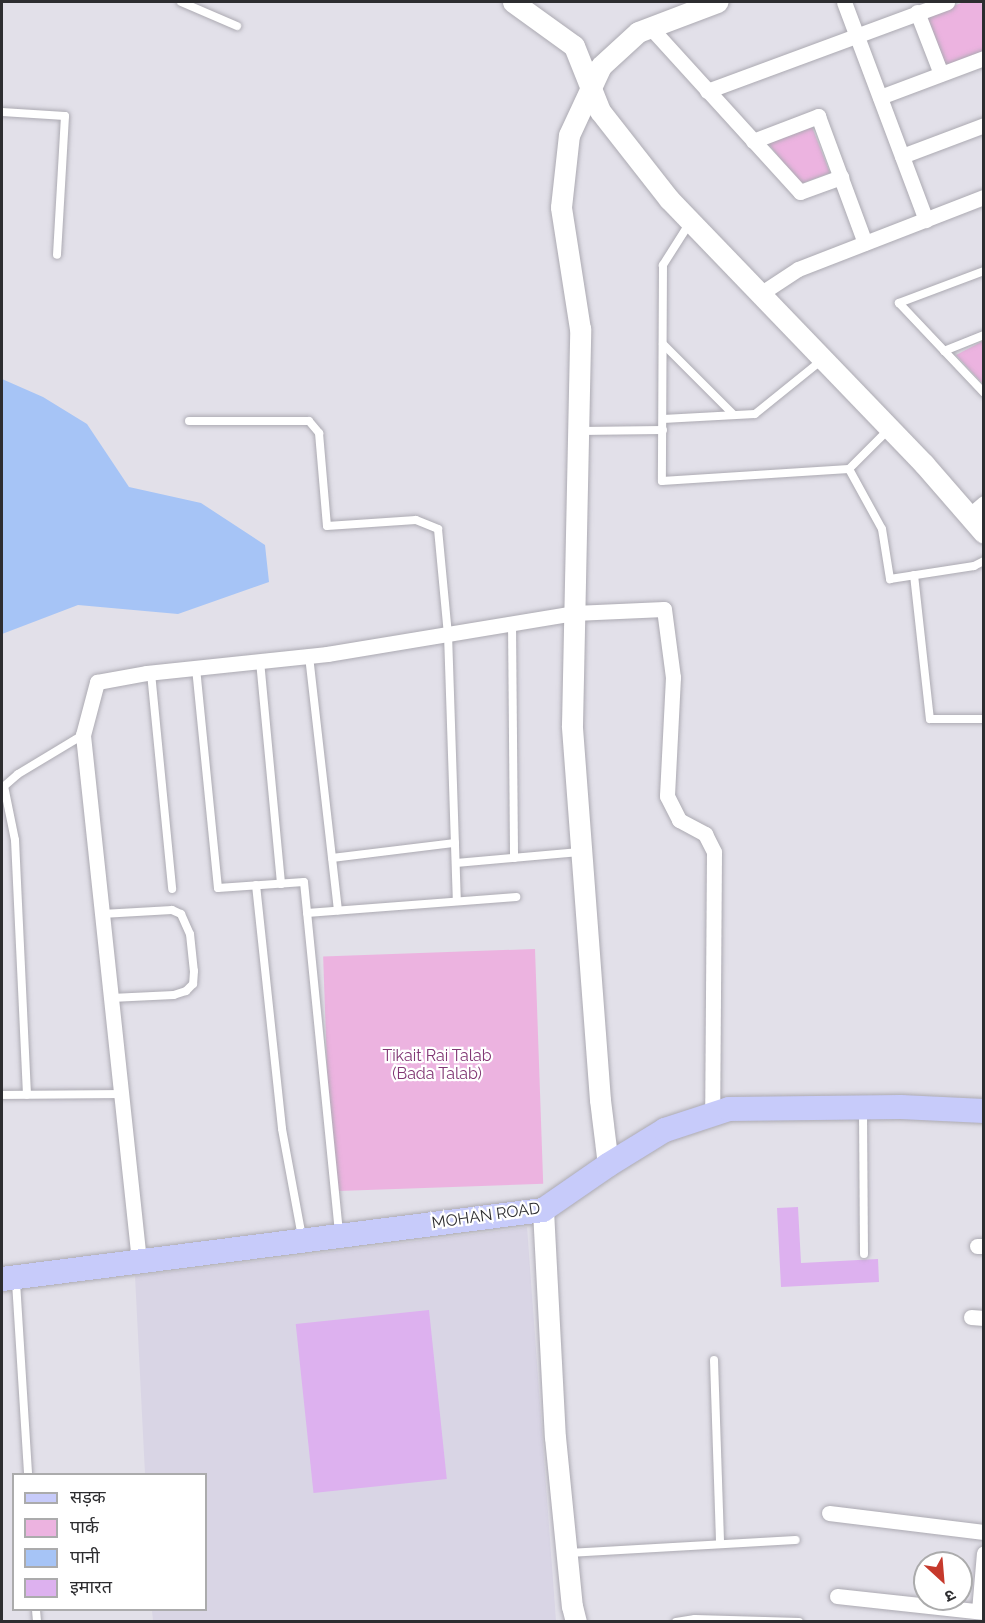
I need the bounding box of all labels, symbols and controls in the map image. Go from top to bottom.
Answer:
park label: Tikait Rai Talab (Bada Talab) [382,1046,492,1084]
street label: MOHAN ROAD [430,1199,542,1233]
legend [12,1473,207,1611]
text: सड़क [70,1486,106,1507]
text: पार्क [70,1516,99,1537]
text: पानी [70,1546,100,1567]
north arrow [913,1551,973,1611]
text: इमारत [70,1576,112,1597]
text: उ [942,1585,959,1606]

